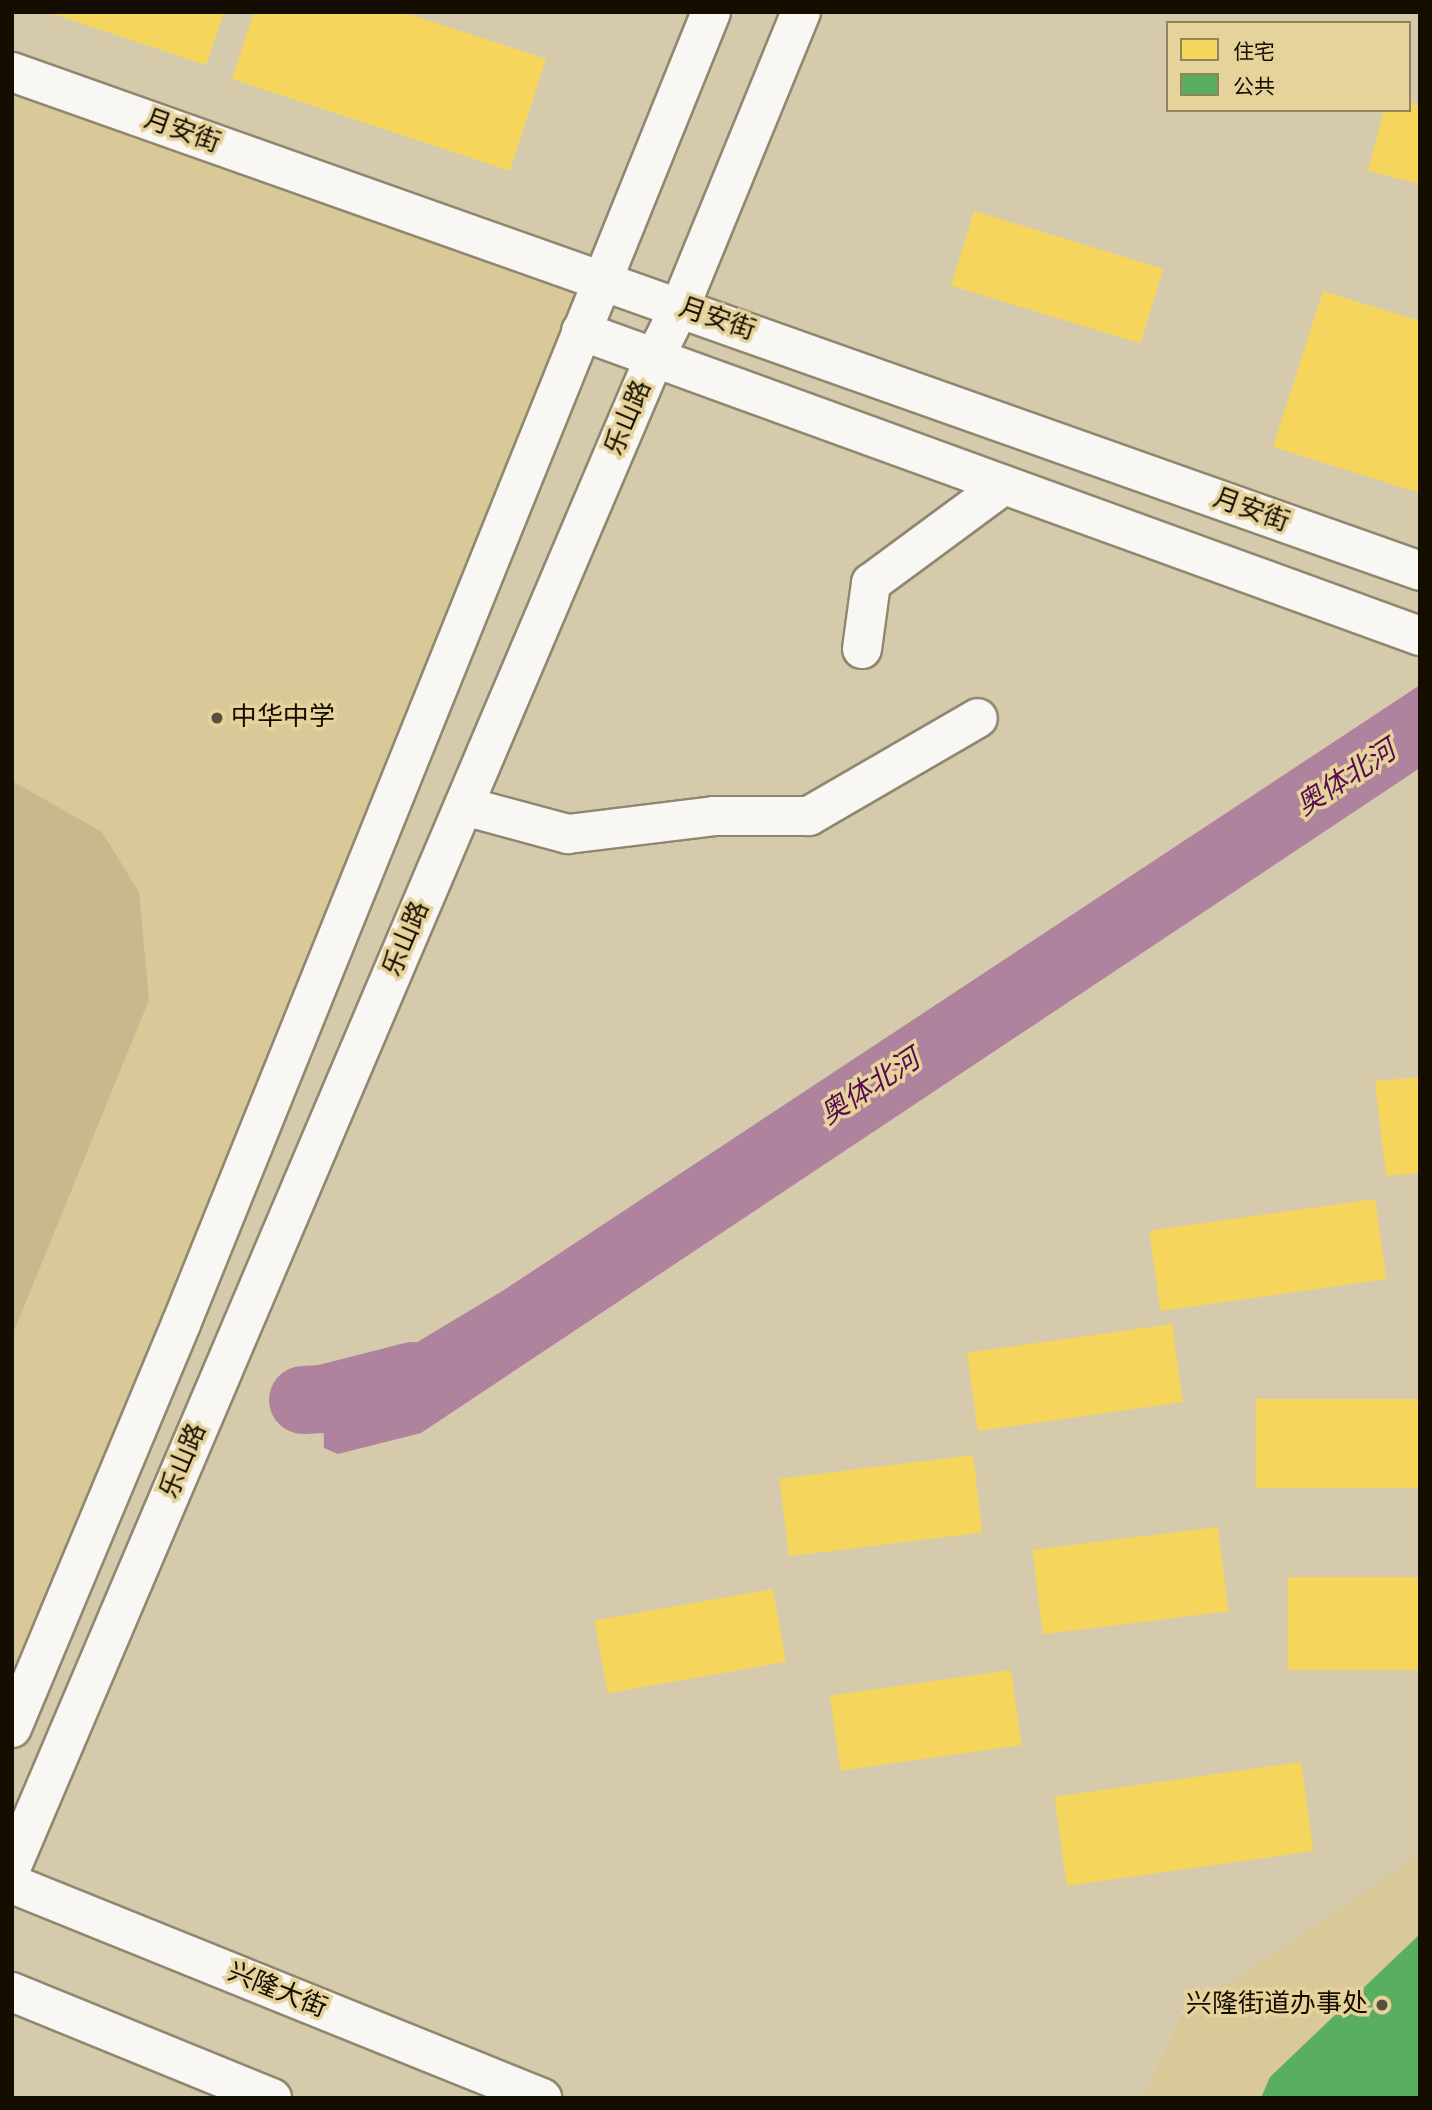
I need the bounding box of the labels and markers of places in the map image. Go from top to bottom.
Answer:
place label: 中华中学 [231,702,335,734]
marker: 中华中学 [209,710,225,726]
place label: 兴隆街道办事处 [1186,1989,1368,2021]
marker: 兴隆街道办事处 [1374,1997,1390,2013]

